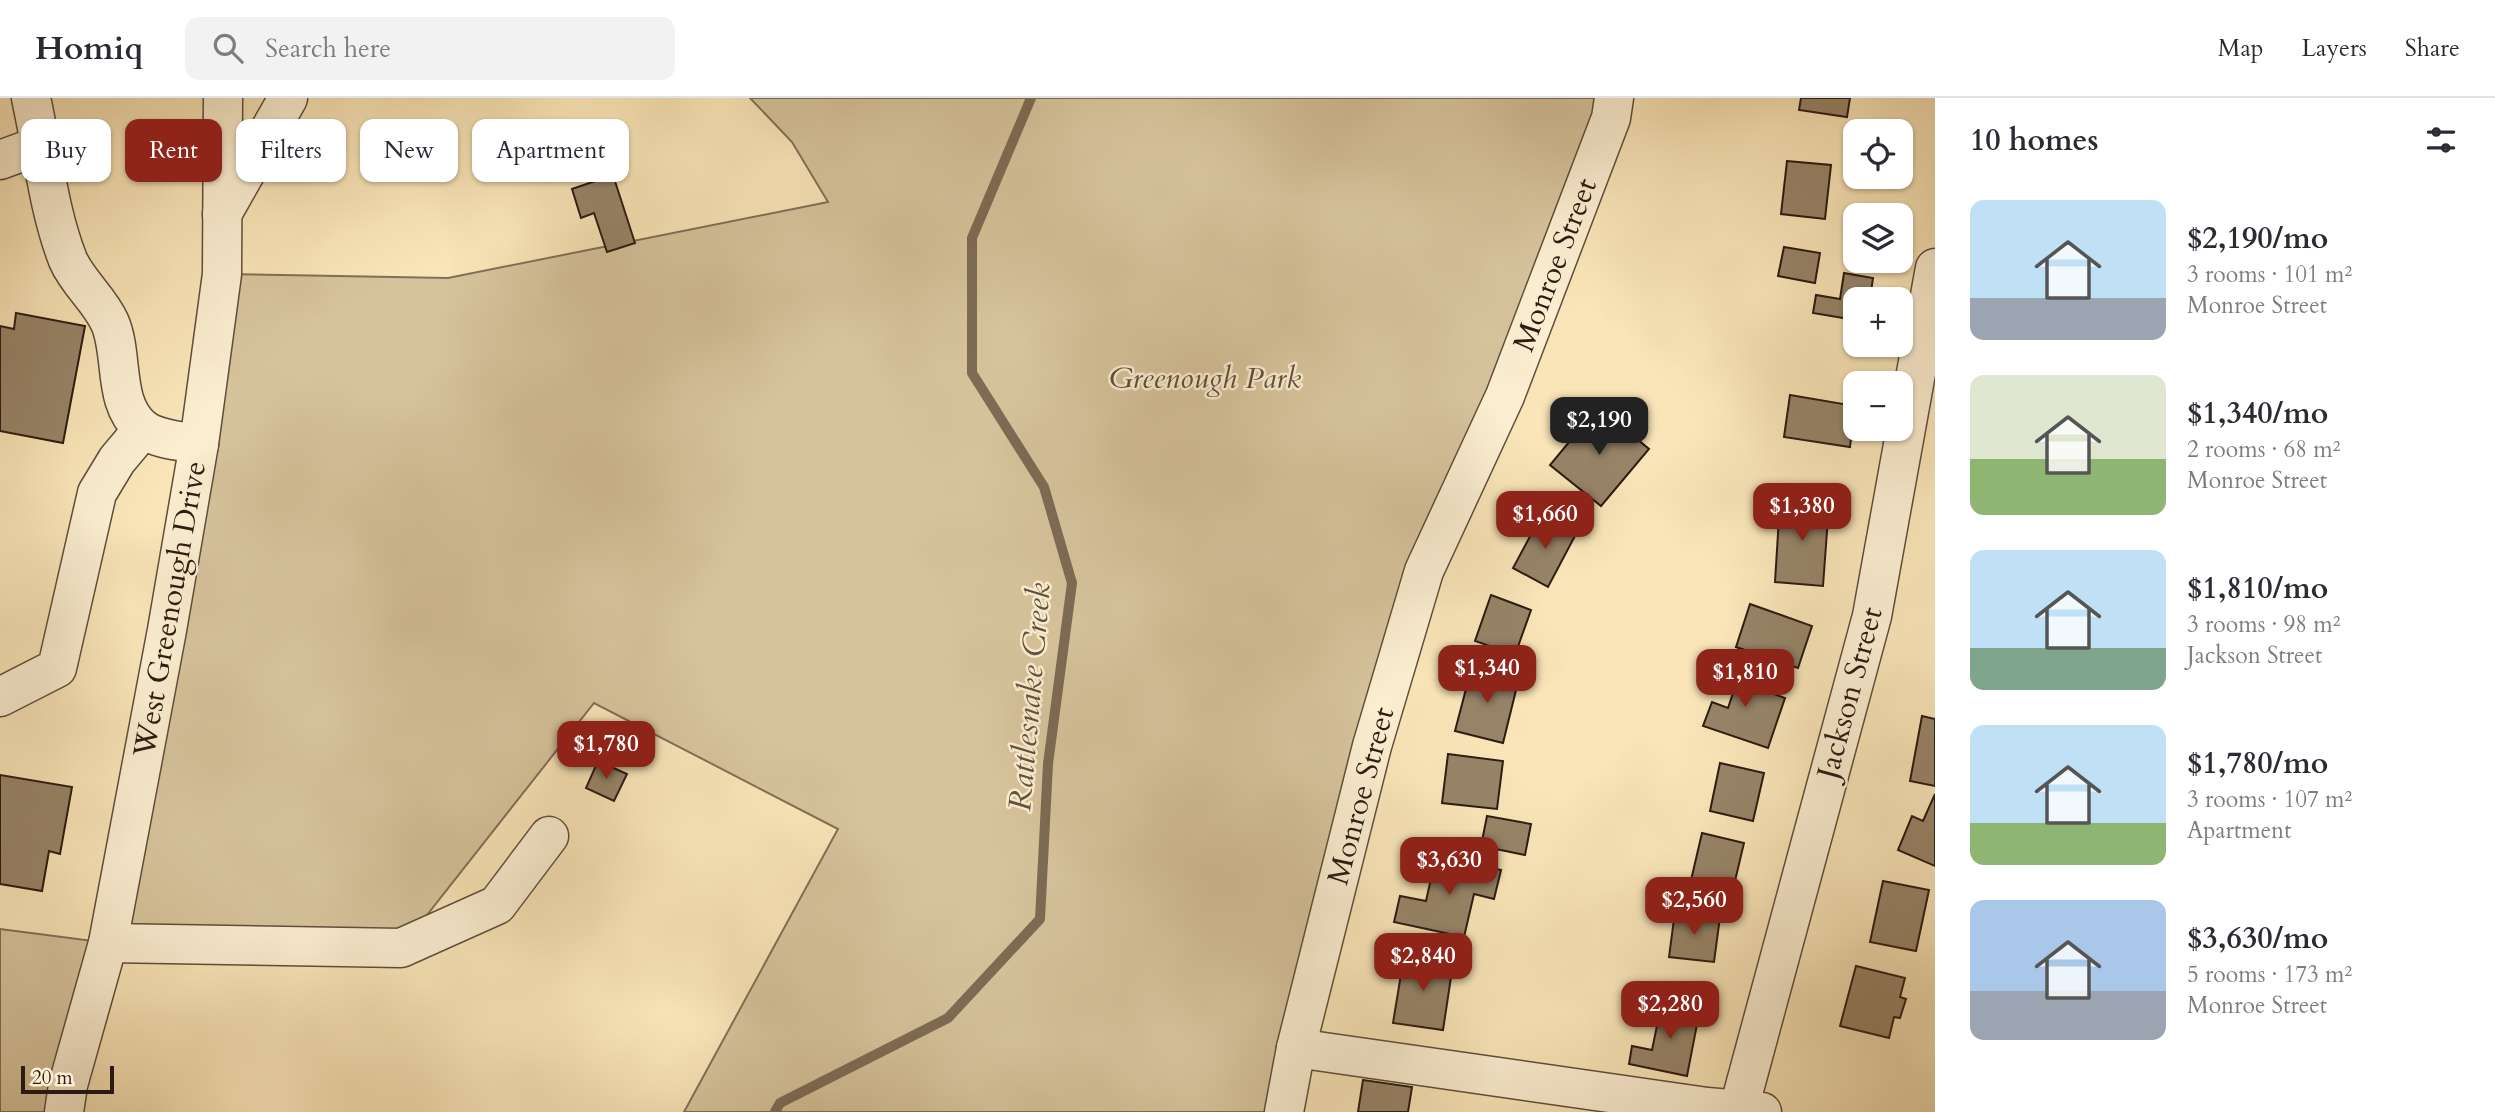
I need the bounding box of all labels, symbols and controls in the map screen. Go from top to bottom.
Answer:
search box [185,17,675,80]
text: Homiq [35,26,143,71]
icon: search [209,29,247,67]
text: Search here [265,31,391,66]
text: Map [2218,32,2264,65]
text: Layers [2302,32,2367,65]
text: Share [2405,32,2460,65]
chip: Buy [21,119,111,182]
chip: Rent [125,119,222,182]
chip: Filters [236,119,346,182]
chip: New [360,119,458,182]
chip: Apartment [472,119,629,182]
map controls [1843,119,1913,441]
button: locate [1843,119,1913,189]
text: 10 homes [1970,120,2099,161]
icon: filters [2422,121,2460,159]
street label: Monroe Street [1503,172,1607,358]
button: layers [1843,203,1913,273]
text: $2,190/mo [2187,218,2328,259]
icon: home [2026,228,2110,312]
text: 3 rooms · 101 m² [2187,259,2352,290]
button: + [1843,287,1913,357]
text: Monroe Street [2187,290,2327,321]
park label: Greenough Park [1109,358,1301,399]
button: − [1843,371,1913,441]
text: $1,340/mo [2187,393,2328,434]
pin: $2,190 [1542,398,1656,457]
icon: home [2026,403,2110,487]
text: $2,190 [1566,404,1632,435]
text: 2 rooms · 68 m² [2187,434,2340,465]
street label: West Greenough Drive [124,458,216,761]
text: Monroe Street [2187,465,2327,496]
pin: $1,380 [1745,484,1859,543]
text: $1,380 [1769,490,1835,521]
pin: $1,660 [1488,491,1602,551]
text: $1,660 [1512,498,1578,529]
text: $1,810/mo [2187,568,2328,609]
icon: home [2026,578,2110,662]
water label: Rattlesnake Creek [998,581,1062,813]
street label: Jackson Street [1806,602,1893,787]
text: 3 rooms · 98 m² [2187,609,2340,640]
text: Jackson Street [2187,640,2322,671]
pin: $1,340 [1430,646,1544,705]
pin: $1,810 [1688,650,1802,709]
text: $1,340 [1454,652,1520,683]
text: $1,810 [1712,656,1778,687]
street label: Monroe Street [1318,702,1405,889]
pin: $1,780 [549,722,663,781]
text: $1,780 [573,728,639,759]
text: $1,780/mo [2187,743,2328,784]
icon: home [2026,753,2110,837]
text: 3 rooms · 107 m² [2187,784,2352,815]
text: Apartment [2187,815,2291,846]
pin: $3,630 [1392,838,1506,897]
text: $3,630 [1416,844,1482,875]
pin: $2,560 [1637,878,1751,937]
text: $2,560 [1661,884,1727,915]
text: $3,630/mo [2187,918,2328,959]
icon: home [2026,928,2110,1012]
pin: $2,840 [1366,934,1480,993]
text: $2,840 [1390,940,1456,971]
text: 5 rooms · 173 m² [2187,959,2352,990]
pin: $2,280 [1613,982,1727,1041]
text: $2,280 [1637,988,1703,1019]
text: Monroe Street [2187,990,2327,1021]
scale bar [21,1063,114,1095]
text: 20 m [32,1065,73,1091]

